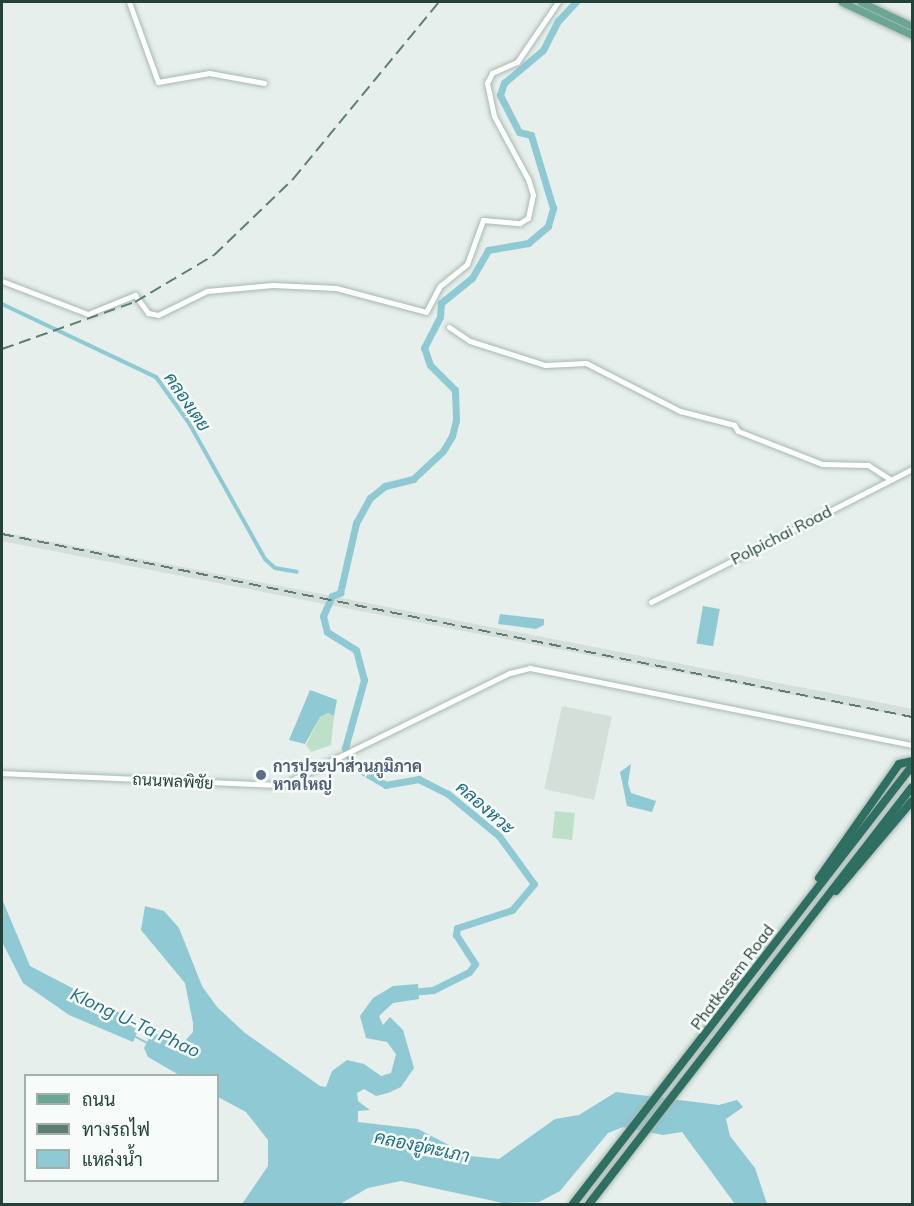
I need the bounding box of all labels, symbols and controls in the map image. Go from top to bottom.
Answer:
water label: คลองเตย [159,368,215,436]
street label: Polpichai Road [727,501,835,569]
place label: การประปาส่วนภูมิภาค หาดใหญ่ [273,756,422,794]
marker: การประปาส่วนภูมิภาค หาดใหญ่ [254,768,268,782]
street label: ถนนพลพิชัย [132,769,214,793]
water label: คลองหวะ [451,777,519,839]
street label: Phatkasem Road [686,921,778,1033]
water label: Klong U-Ta Phao [67,984,203,1062]
legend [24,1074,219,1182]
text: ถนน [82,1088,115,1111]
text: ทางรถไฟ [82,1118,150,1141]
water label: คลองอู่ตะเภา [373,1126,471,1168]
text: แหล่งน้ำ [82,1148,143,1171]

